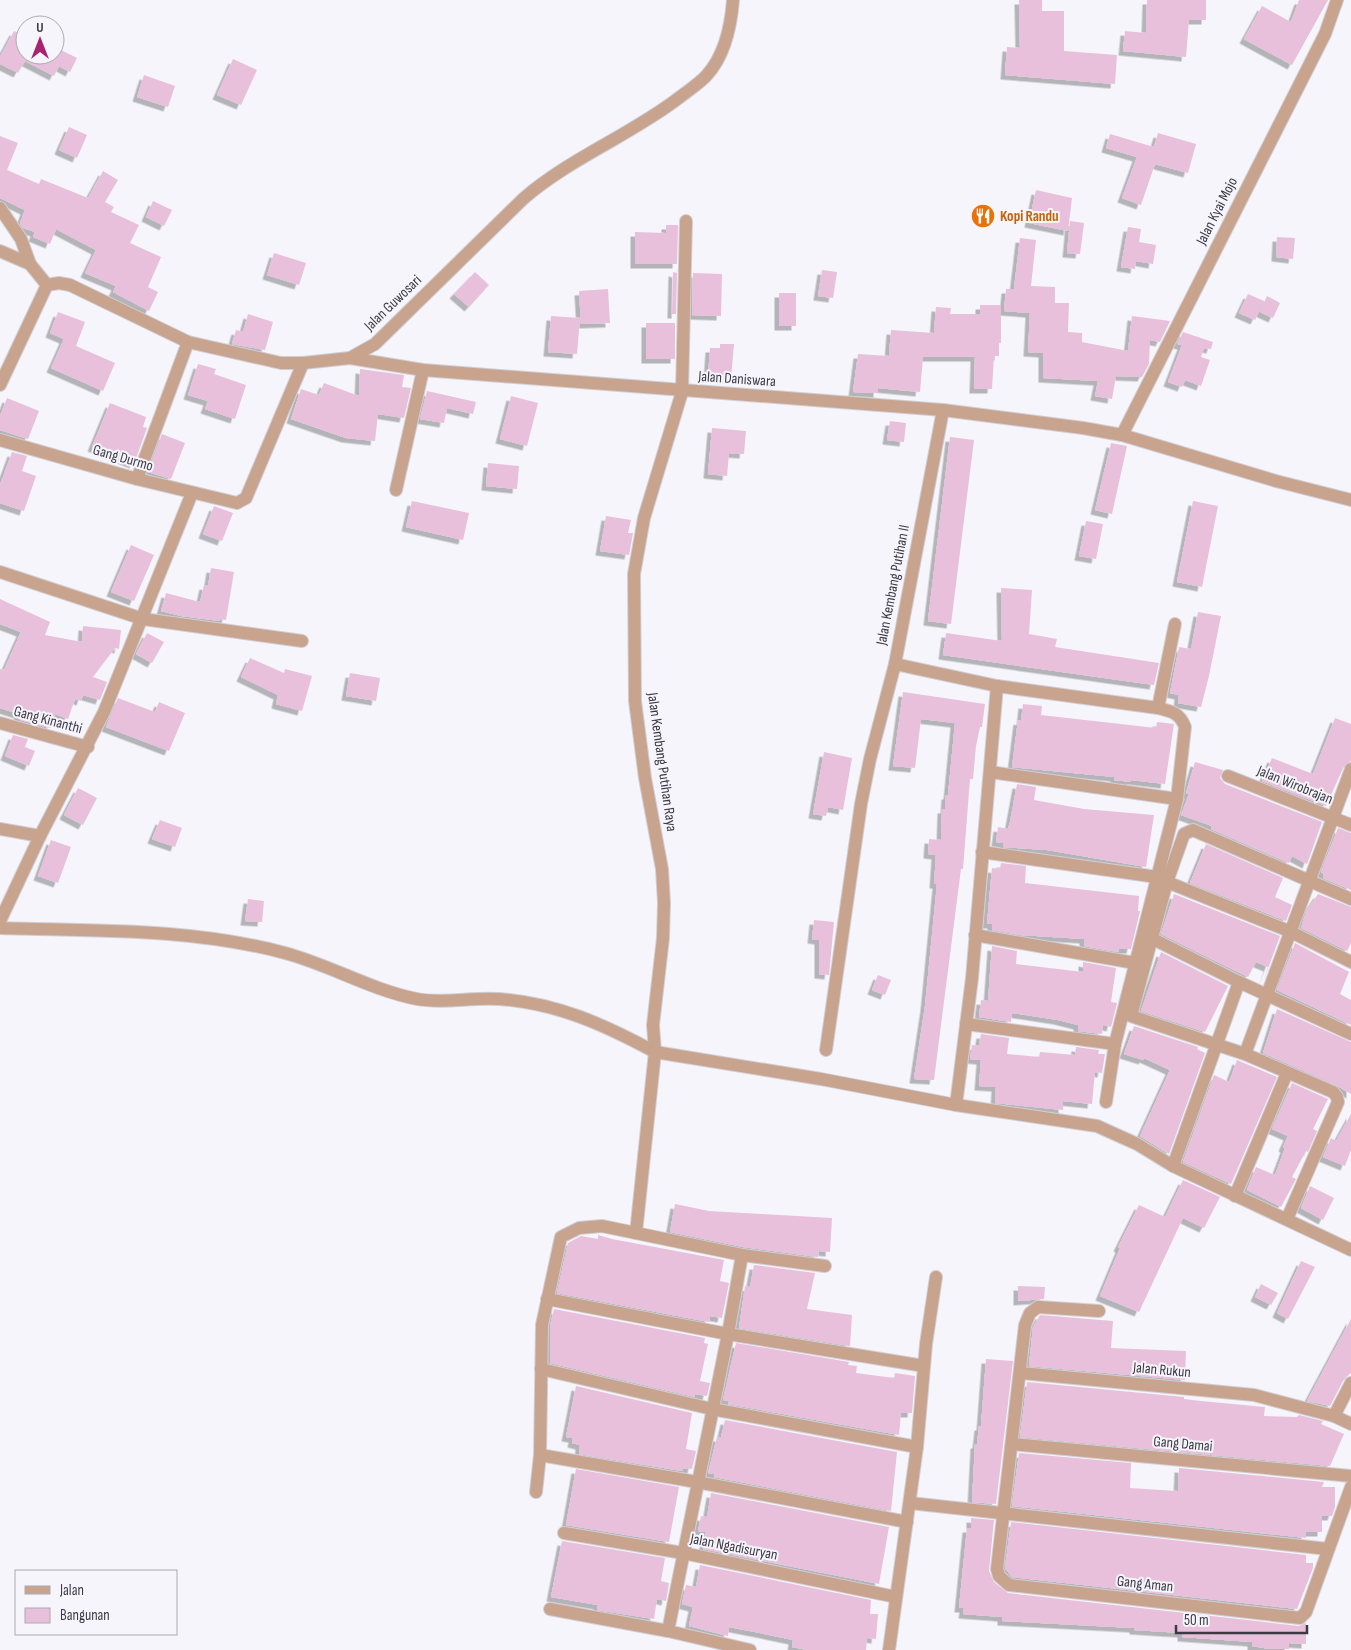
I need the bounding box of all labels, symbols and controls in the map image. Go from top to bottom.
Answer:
north arrow [15,15,65,65]
text: U [36,19,44,36]
street label: Jalan Kyai Mojo [1191,174,1242,249]
restaurant icon: Kopi Randu [970,203,996,229]
place label: Kopi Randu [1000,207,1059,226]
street label: Jalan Guwosari [360,271,426,336]
street label: Jalan Daniswara [697,367,777,391]
street label: Gang Durmo [91,440,155,476]
street label: Jalan Kembang Putihan II [872,523,914,648]
street label: Jalan Kembang Putihan Raya [643,690,681,833]
street label: Gang Kinanthi [12,702,85,738]
street label: Jalan Wirobrajan [1253,761,1336,809]
street label: Jalan Rukun [1131,1358,1192,1382]
street label: Gang Damai [1153,1432,1214,1456]
street label: Jalan Ngadisuryan [688,1529,779,1565]
legend [15,1570,178,1635]
street label: Gang Aman [1116,1572,1174,1596]
text: Jalan [59,1581,84,1600]
scale bar [1176,1602,1307,1634]
text: Bangunan [60,1606,110,1625]
text: 50 m [1184,1611,1209,1630]

